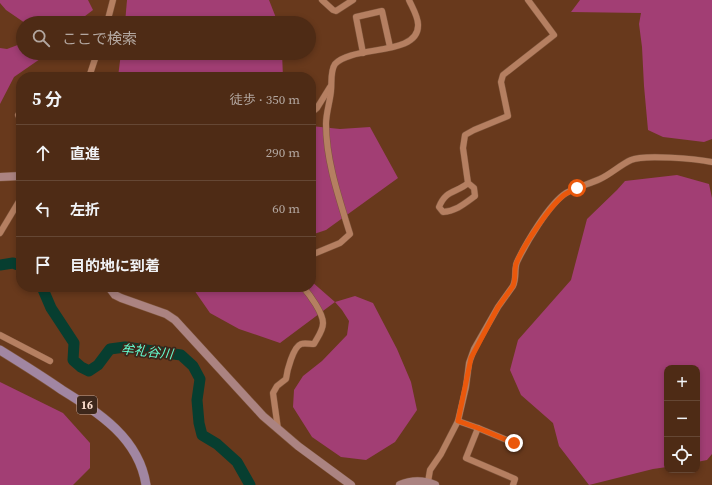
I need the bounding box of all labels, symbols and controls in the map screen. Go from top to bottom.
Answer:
search box [16,16,316,60]
icon: search [30,27,52,49]
text: ここで検索 [62,28,137,49]
text: 5 分 [32,87,62,111]
text: 徒歩 · 350 m [230,91,300,108]
icon: ahead [32,142,54,164]
text: 直進 [70,143,100,164]
text: 290 m [266,144,300,161]
route start [568,179,586,197]
icon: left [32,198,54,220]
text: 左折 [70,199,100,220]
text: 60 m [272,200,300,217]
icon: arrive [32,254,54,276]
text: 目的地に到着 [70,255,160,276]
water label: 牟礼谷川 [120,340,176,363]
map controls [664,365,700,473]
button: + [664,365,700,401]
road number: 16 [77,396,97,414]
button: − [664,401,700,437]
route end [505,434,523,452]
button: locate [664,437,700,473]

